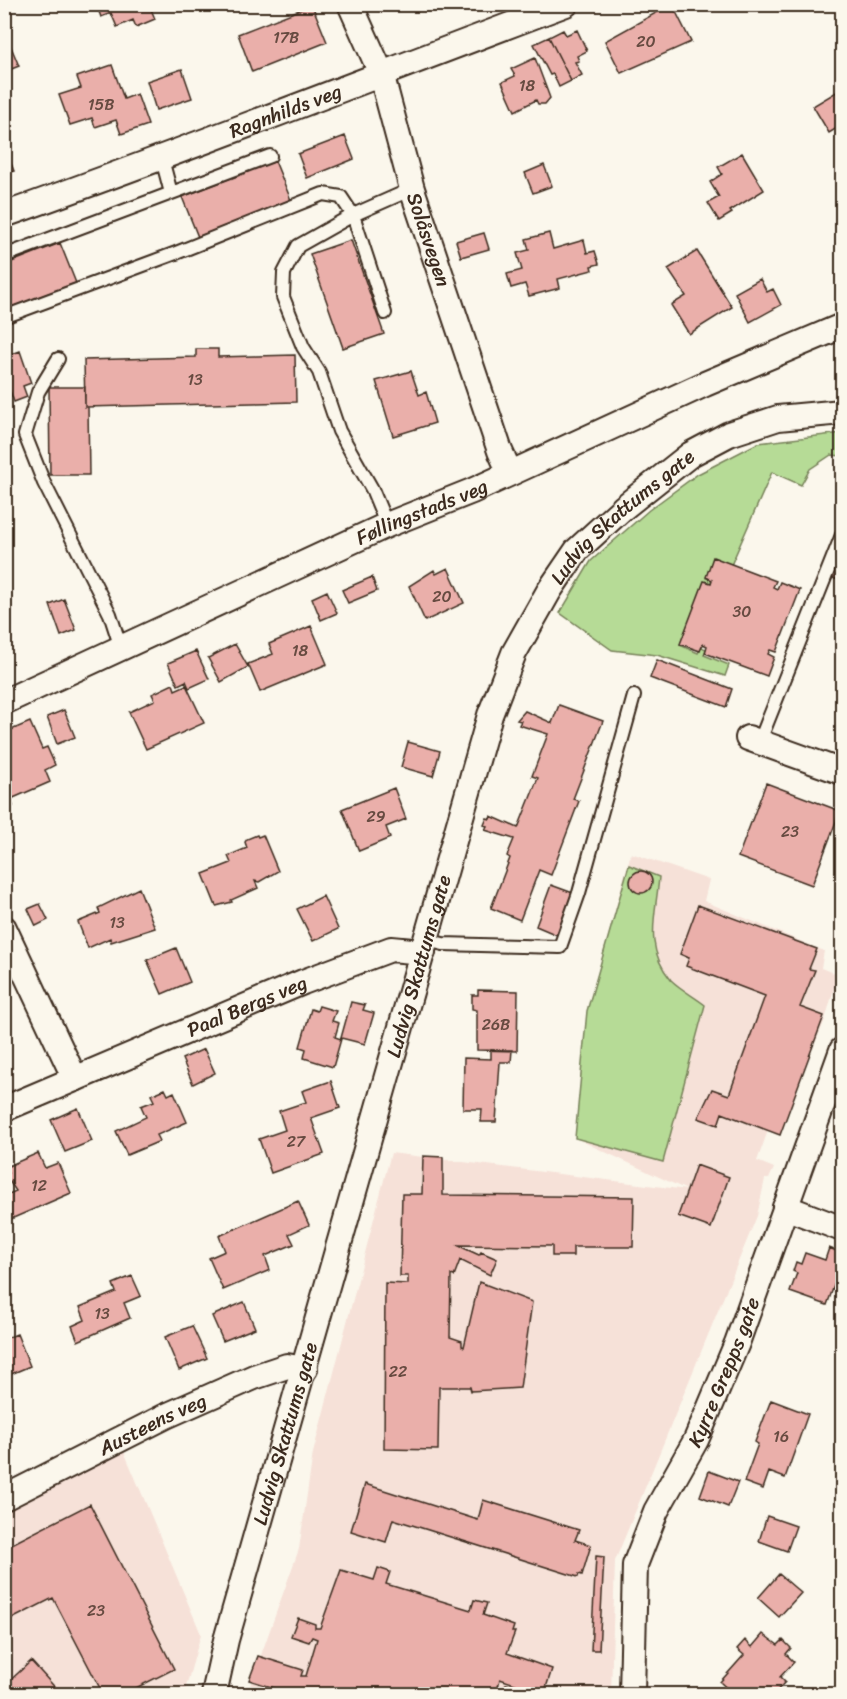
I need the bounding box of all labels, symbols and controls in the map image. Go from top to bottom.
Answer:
house number: 17B [273,23,299,52]
house number: 20 [636,27,656,56]
house number: 18 [519,71,536,100]
street label: Ragnhilds veg [224,74,347,149]
house number: 15B [88,90,114,119]
street label: Solåsvegen [396,188,461,292]
house number: 13 [187,365,203,394]
street label: Ludvig Skattums gate [541,440,703,592]
street label: Føllingstads veg [350,469,494,555]
house number: 20 [432,582,452,611]
house number: 30 [733,597,751,626]
house number: 18 [292,636,309,665]
house number: 29 [366,802,386,831]
house number: 23 [781,817,799,846]
street label: Ludvig Skattums gate [376,871,462,1062]
house number: 13 [109,908,125,937]
street label: Paal Bergs veg [181,965,313,1047]
house number: 26B [482,1010,510,1039]
house number: 27 [287,1127,306,1156]
house number: 12 [31,1171,47,1200]
street label: Kyrre Grepps gate [678,1292,770,1454]
house number: 13 [94,1299,110,1328]
street label: Ludvig Skattums gate [243,1338,328,1529]
house number: 22 [389,1357,407,1386]
street label: Austeens veg [91,1383,212,1466]
house number: 16 [773,1422,789,1451]
house number: 23 [87,1596,105,1625]

